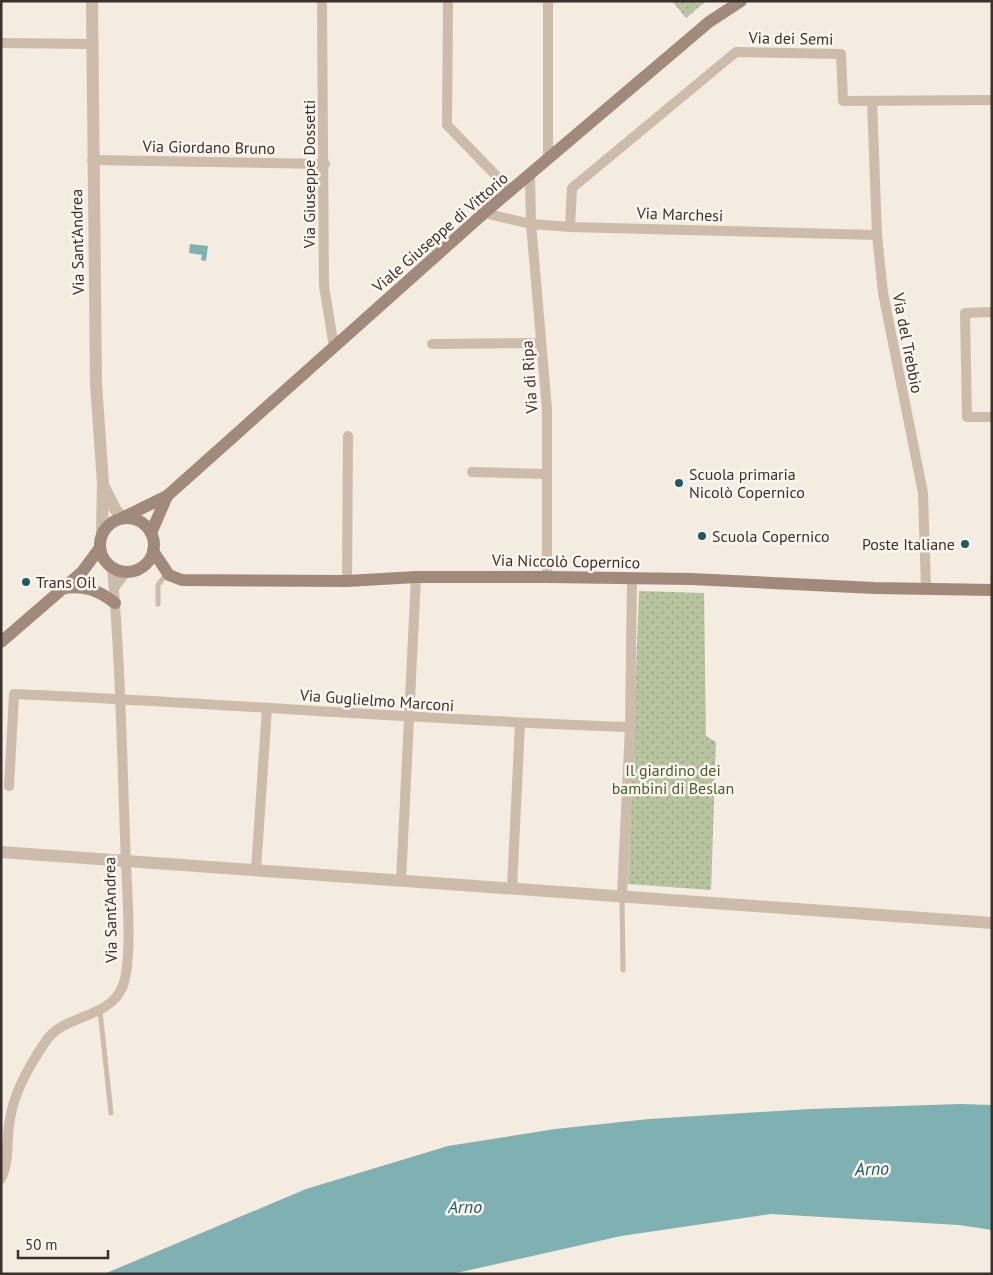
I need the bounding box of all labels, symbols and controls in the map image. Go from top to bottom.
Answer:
street label: Via dei Semi [747,27,834,49]
street label: Via Giuseppe Dossetti [299,100,319,249]
street label: Via Giordano Bruno [142,136,275,158]
street label: Viale Giuseppe di Vittorio [367,168,512,297]
street label: Via Sant'Andrea [66,189,88,296]
street label: Via Marchesi [635,202,724,226]
street label: Via del Trebbio [888,290,928,395]
street label: Via di Ripa [516,340,542,415]
place label: Scuola primaria Nicolò Copernico [689,464,805,502]
marker: Scuola primaria Nicolò Copernico [673,477,685,489]
place label: Scuola Copernico [712,526,830,546]
marker: Scuola Copernico [696,530,708,542]
place label: Poste Italiane [862,534,955,554]
marker: Poste Italiane [959,538,971,550]
street label: Via Niccolò Copernico [491,550,640,572]
place label: Trans Oil [36,572,97,592]
marker: Trans Oil [20,576,32,588]
street label: Via Guglielmo Marconi [298,685,455,715]
park label: Il giardino dei bambini di Beslan [612,760,734,798]
street label: Via Sant'Andrea [99,857,121,964]
water label: Arno [853,1156,890,1181]
water label: Arno [447,1195,482,1218]
scale bar [18,1228,108,1260]
text: 50 m [25,1235,58,1254]

